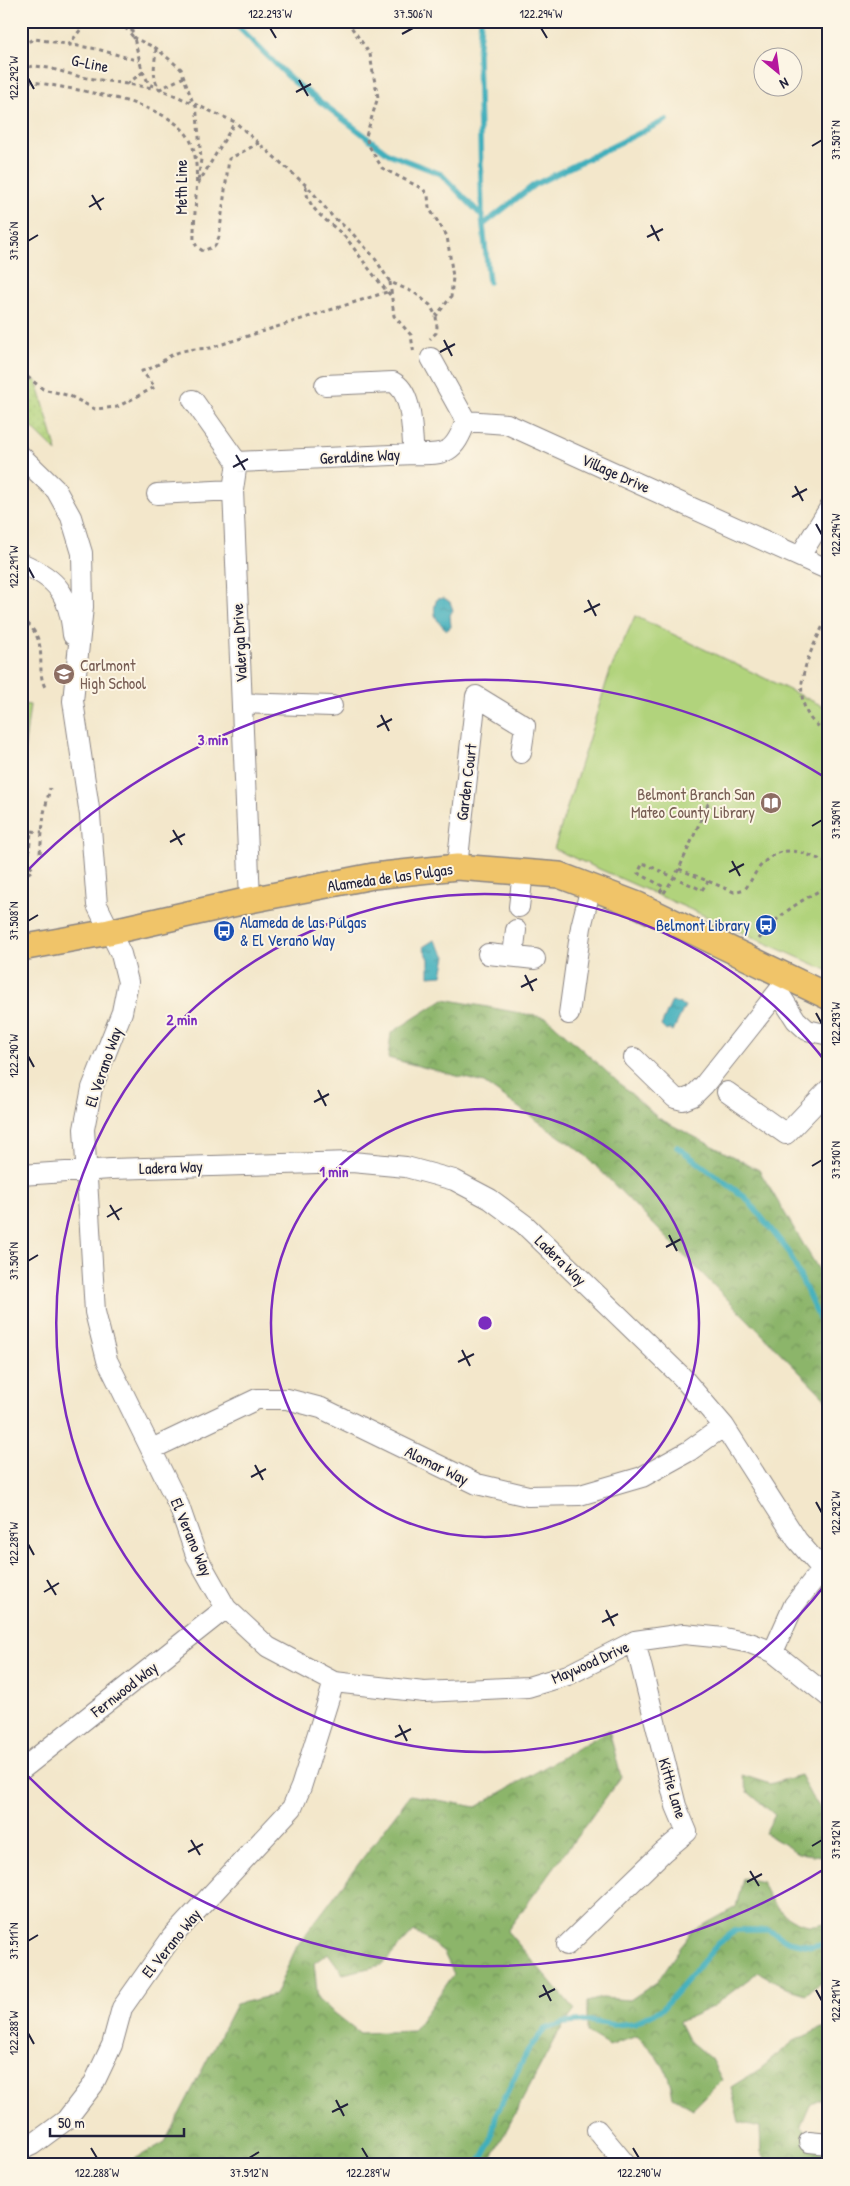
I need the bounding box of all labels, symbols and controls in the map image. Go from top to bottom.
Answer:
text: 122.293°W [248,5,292,22]
text: 37.506°N [394,5,432,22]
text: 122.294°W [520,5,563,22]
north arrow [752,48,802,98]
street label: G-Line [70,49,111,77]
text: 122.292°W [5,55,22,100]
text: N [776,74,792,94]
text: 37.507°N [827,120,844,160]
street label: Meth Line [170,159,192,214]
text: 37.506°N [5,222,22,260]
street label: Geraldine Way [319,443,401,469]
street label: Village Drive [578,448,654,498]
text: 122.294°W [827,513,844,556]
text: 122.291°W [5,545,22,588]
street label: Valerga Drive [226,602,252,683]
place label: Carlmont High School [80,654,147,694]
school or university icon: Carlmont High School [52,662,76,686]
text: 3 min [198,729,228,750]
street label: Garden Court [450,742,482,822]
place label: Belmont Branch San Mateo County Library [631,783,755,823]
library icon: Belmont Branch San Mateo County Library [759,791,783,815]
text: 37.509°N [827,801,844,839]
street label: Alameda de las Pulgas [326,857,454,897]
text: 37.508°N [5,902,22,940]
place label: Alameda de las Pulgas & El Verano Way [240,911,366,951]
bus stop icon: Belmont Library [754,913,778,937]
place label: Belmont Library [656,914,750,936]
bus stop icon: Alameda de las Pulgas & El Verano Way [212,919,236,943]
text: 122.293°W [827,1002,844,1046]
text: 2 min [167,1009,198,1030]
street label: El Verano Way [79,1024,127,1110]
text: 122.290°W [5,1034,22,1078]
text: 37.510°N [827,1141,844,1179]
street label: Ladera Way [139,1155,204,1179]
text: 1 min [319,1161,349,1182]
street label: Ladera Way [530,1230,592,1290]
text: 37.509°N [5,1242,22,1280]
centre of rings [476,1314,494,1332]
street label: Alomar Way [401,1440,473,1490]
text: 122.292°W [827,1490,844,1535]
street label: El Verano Way [166,1494,218,1580]
text: 122.289°W [5,1522,22,1566]
street label: Maywood Drive [548,1635,633,1689]
street label: Fernwood Way [85,1656,162,1723]
street label: Kittie Lane [653,1755,693,1822]
text: 37.512°N [827,1821,844,1859]
street label: El Verano Way [136,1904,206,1982]
text: 37.511°N [5,1923,22,1959]
text: 122.291°W [827,1979,844,2022]
text: 122.288°W [5,2010,22,2055]
scale bar [50,2106,184,2138]
text: 50 m [58,2112,85,2133]
text: 122.288°W [75,2164,120,2181]
text: 37.512°N [230,2164,268,2181]
text: 122.289°W [346,2164,390,2181]
text: 122.290°W [617,2164,661,2181]

